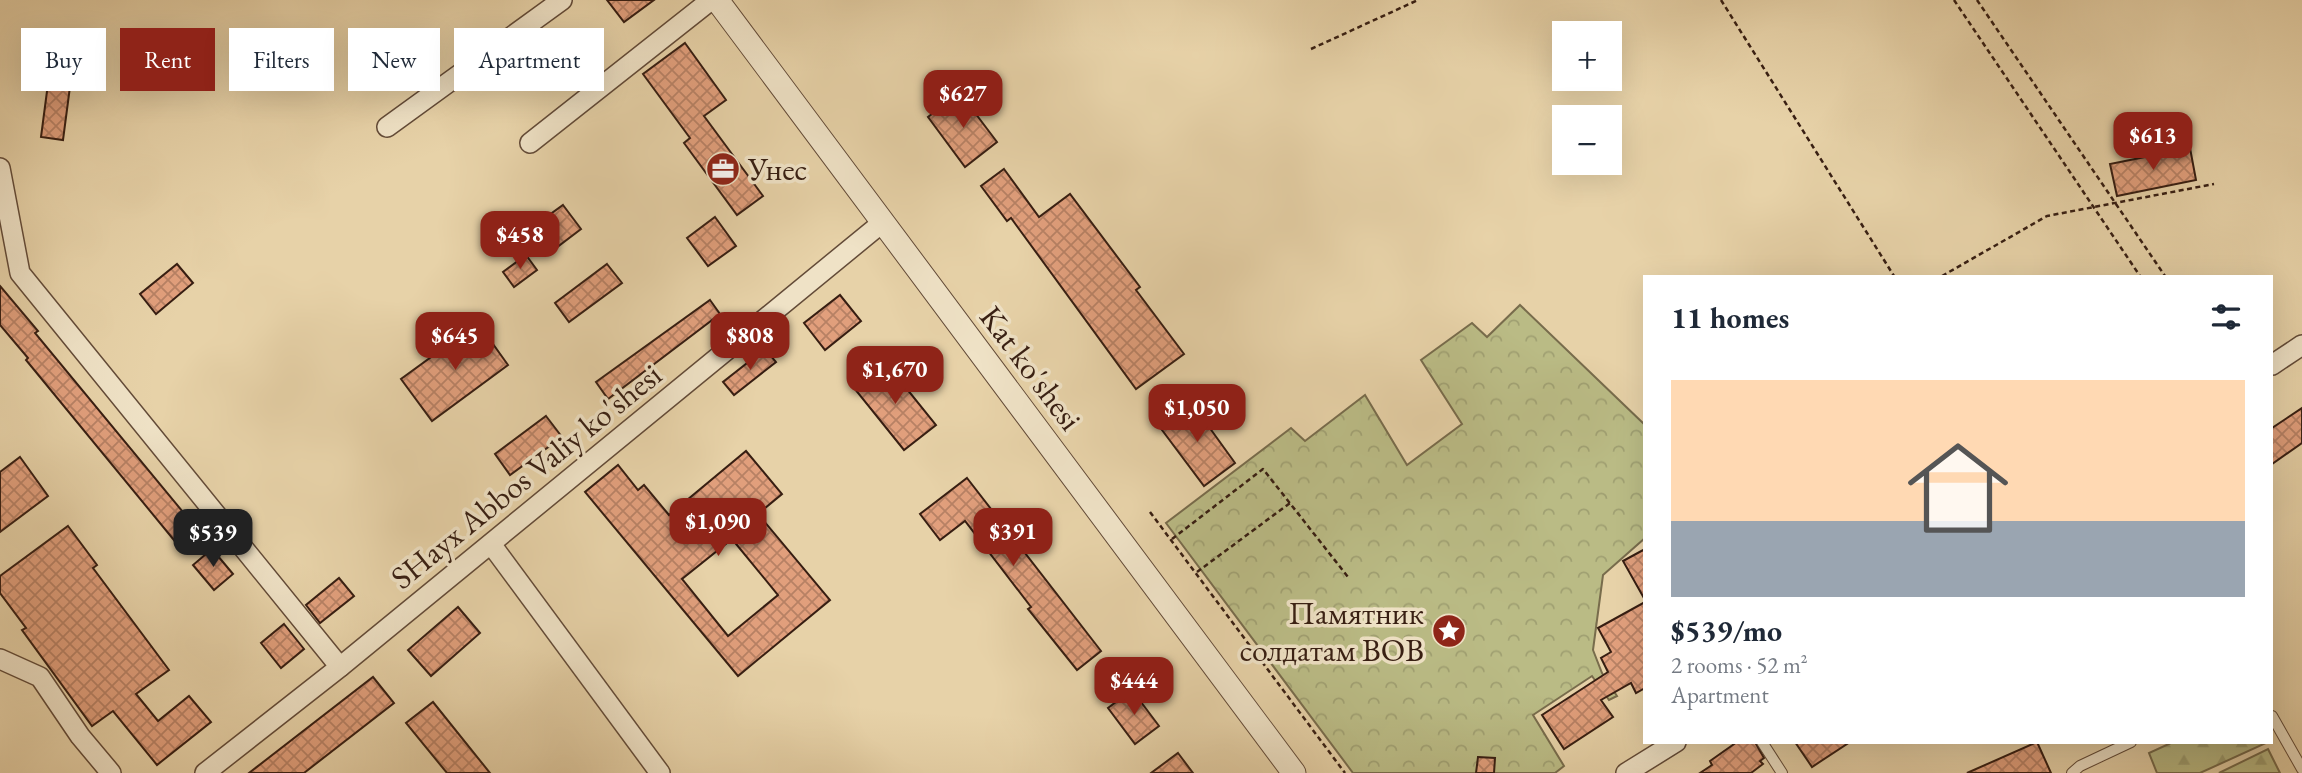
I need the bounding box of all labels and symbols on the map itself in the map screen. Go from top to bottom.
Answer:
pin: $627 [922,71,1004,130]
pin: $613 [2112,113,2194,172]
place label: Унес [747,148,807,190]
office icon: Унес [704,150,742,188]
pin: $458 [479,212,561,271]
street label: Kat ko'shesi [970,297,1092,439]
pin: $645 [414,312,496,372]
pin: $808 [709,312,791,372]
pin: $1,670 [838,346,952,406]
street label: SHayx Abbos Valiy ko'shesi [382,354,670,598]
pin: $1,050 [1140,384,1254,444]
pin: $1,090 [661,498,775,558]
pin: $391 [972,508,1054,568]
pin: $539 [172,510,254,569]
place label: Памятник солдатам ВОВ [1240,592,1424,671]
place icon: Памятник солдатам ВОВ [1430,612,1468,650]
pin: $444 [1093,658,1175,717]

